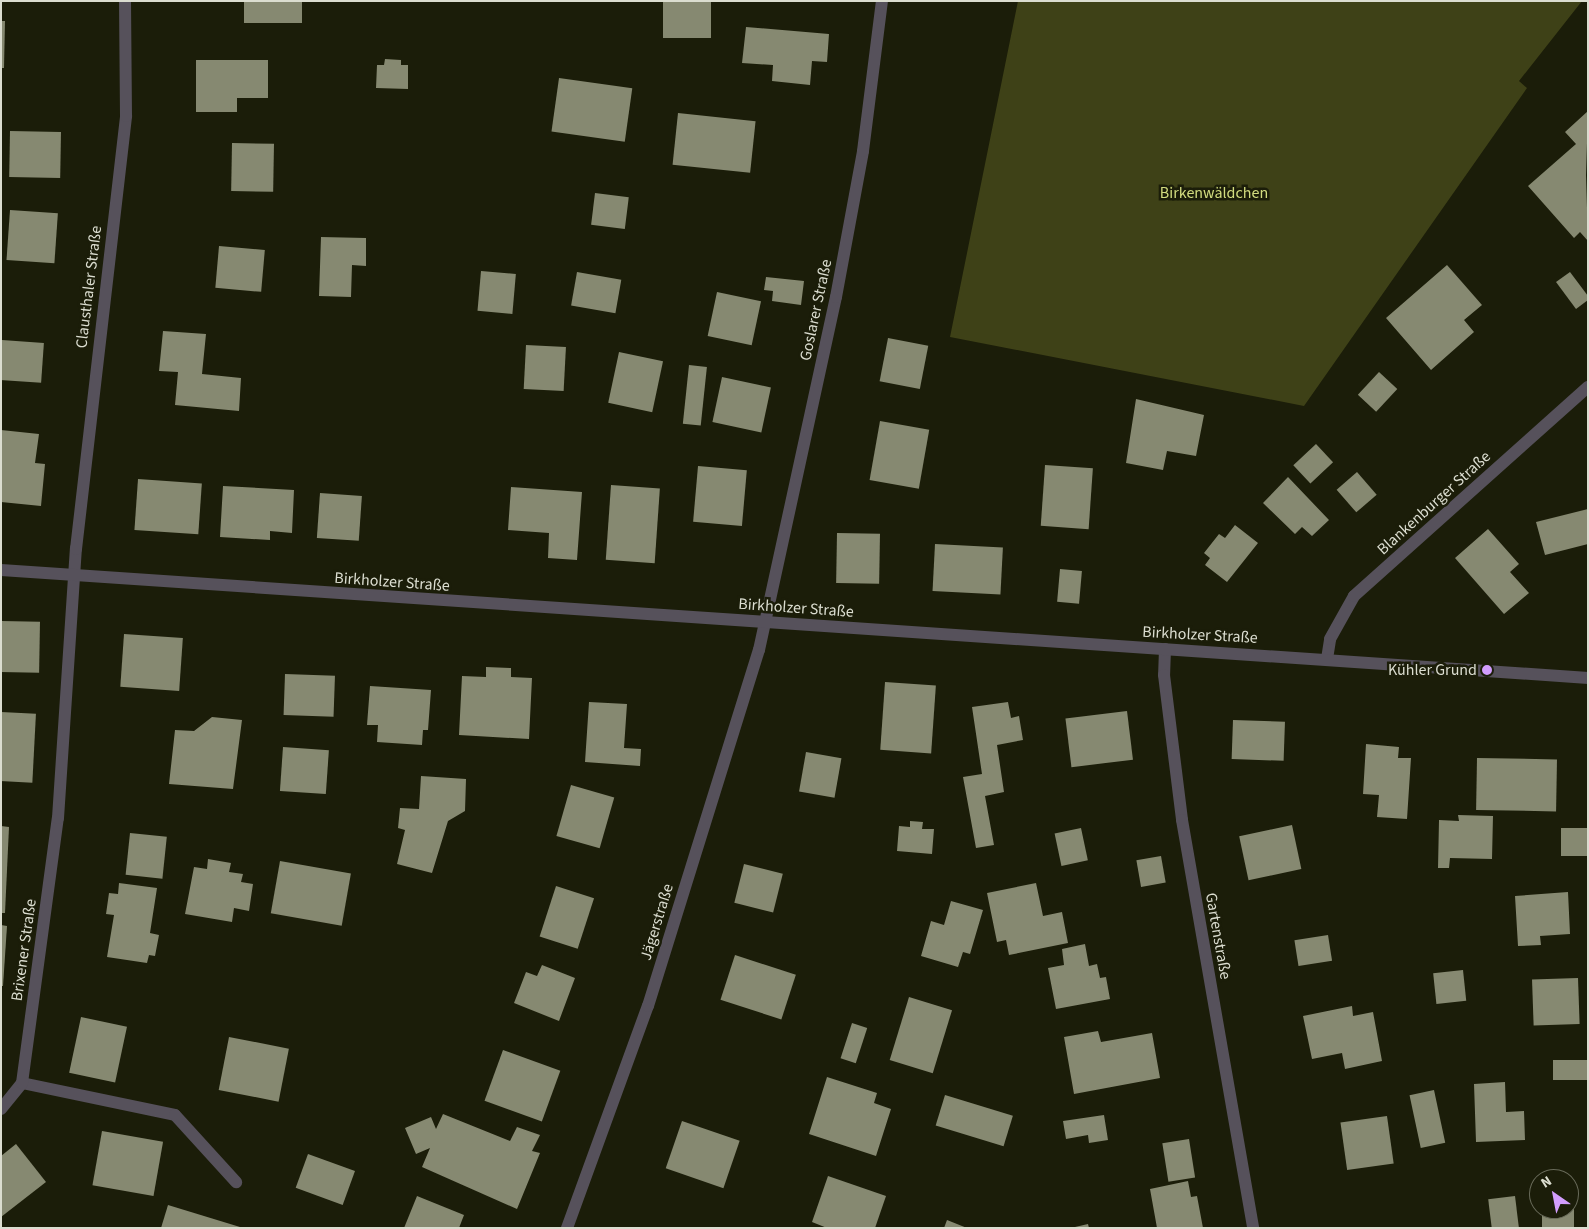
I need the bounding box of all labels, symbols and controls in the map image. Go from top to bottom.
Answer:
park label: Birkenwäldchen [1160,183,1268,203]
street label: Clausthaler Straße [72,225,106,349]
street label: Goslarer Straße [796,257,836,363]
street label: Blankenburger Straße [1373,447,1495,559]
street label: Birkholzer Straße [334,568,450,596]
street label: Birkholzer Straße [738,594,854,622]
street label: Birkholzer Straße [1142,622,1258,648]
place label: Kühler Grund [1388,660,1477,680]
marker: Kühler Grund [1481,664,1493,676]
street label: Jägerstraße [636,881,678,963]
street label: Gartenstraße [1201,891,1235,981]
street label: Brixener Straße [7,898,41,1002]
north arrow [1529,1169,1579,1219]
text: N [1537,1171,1556,1193]

